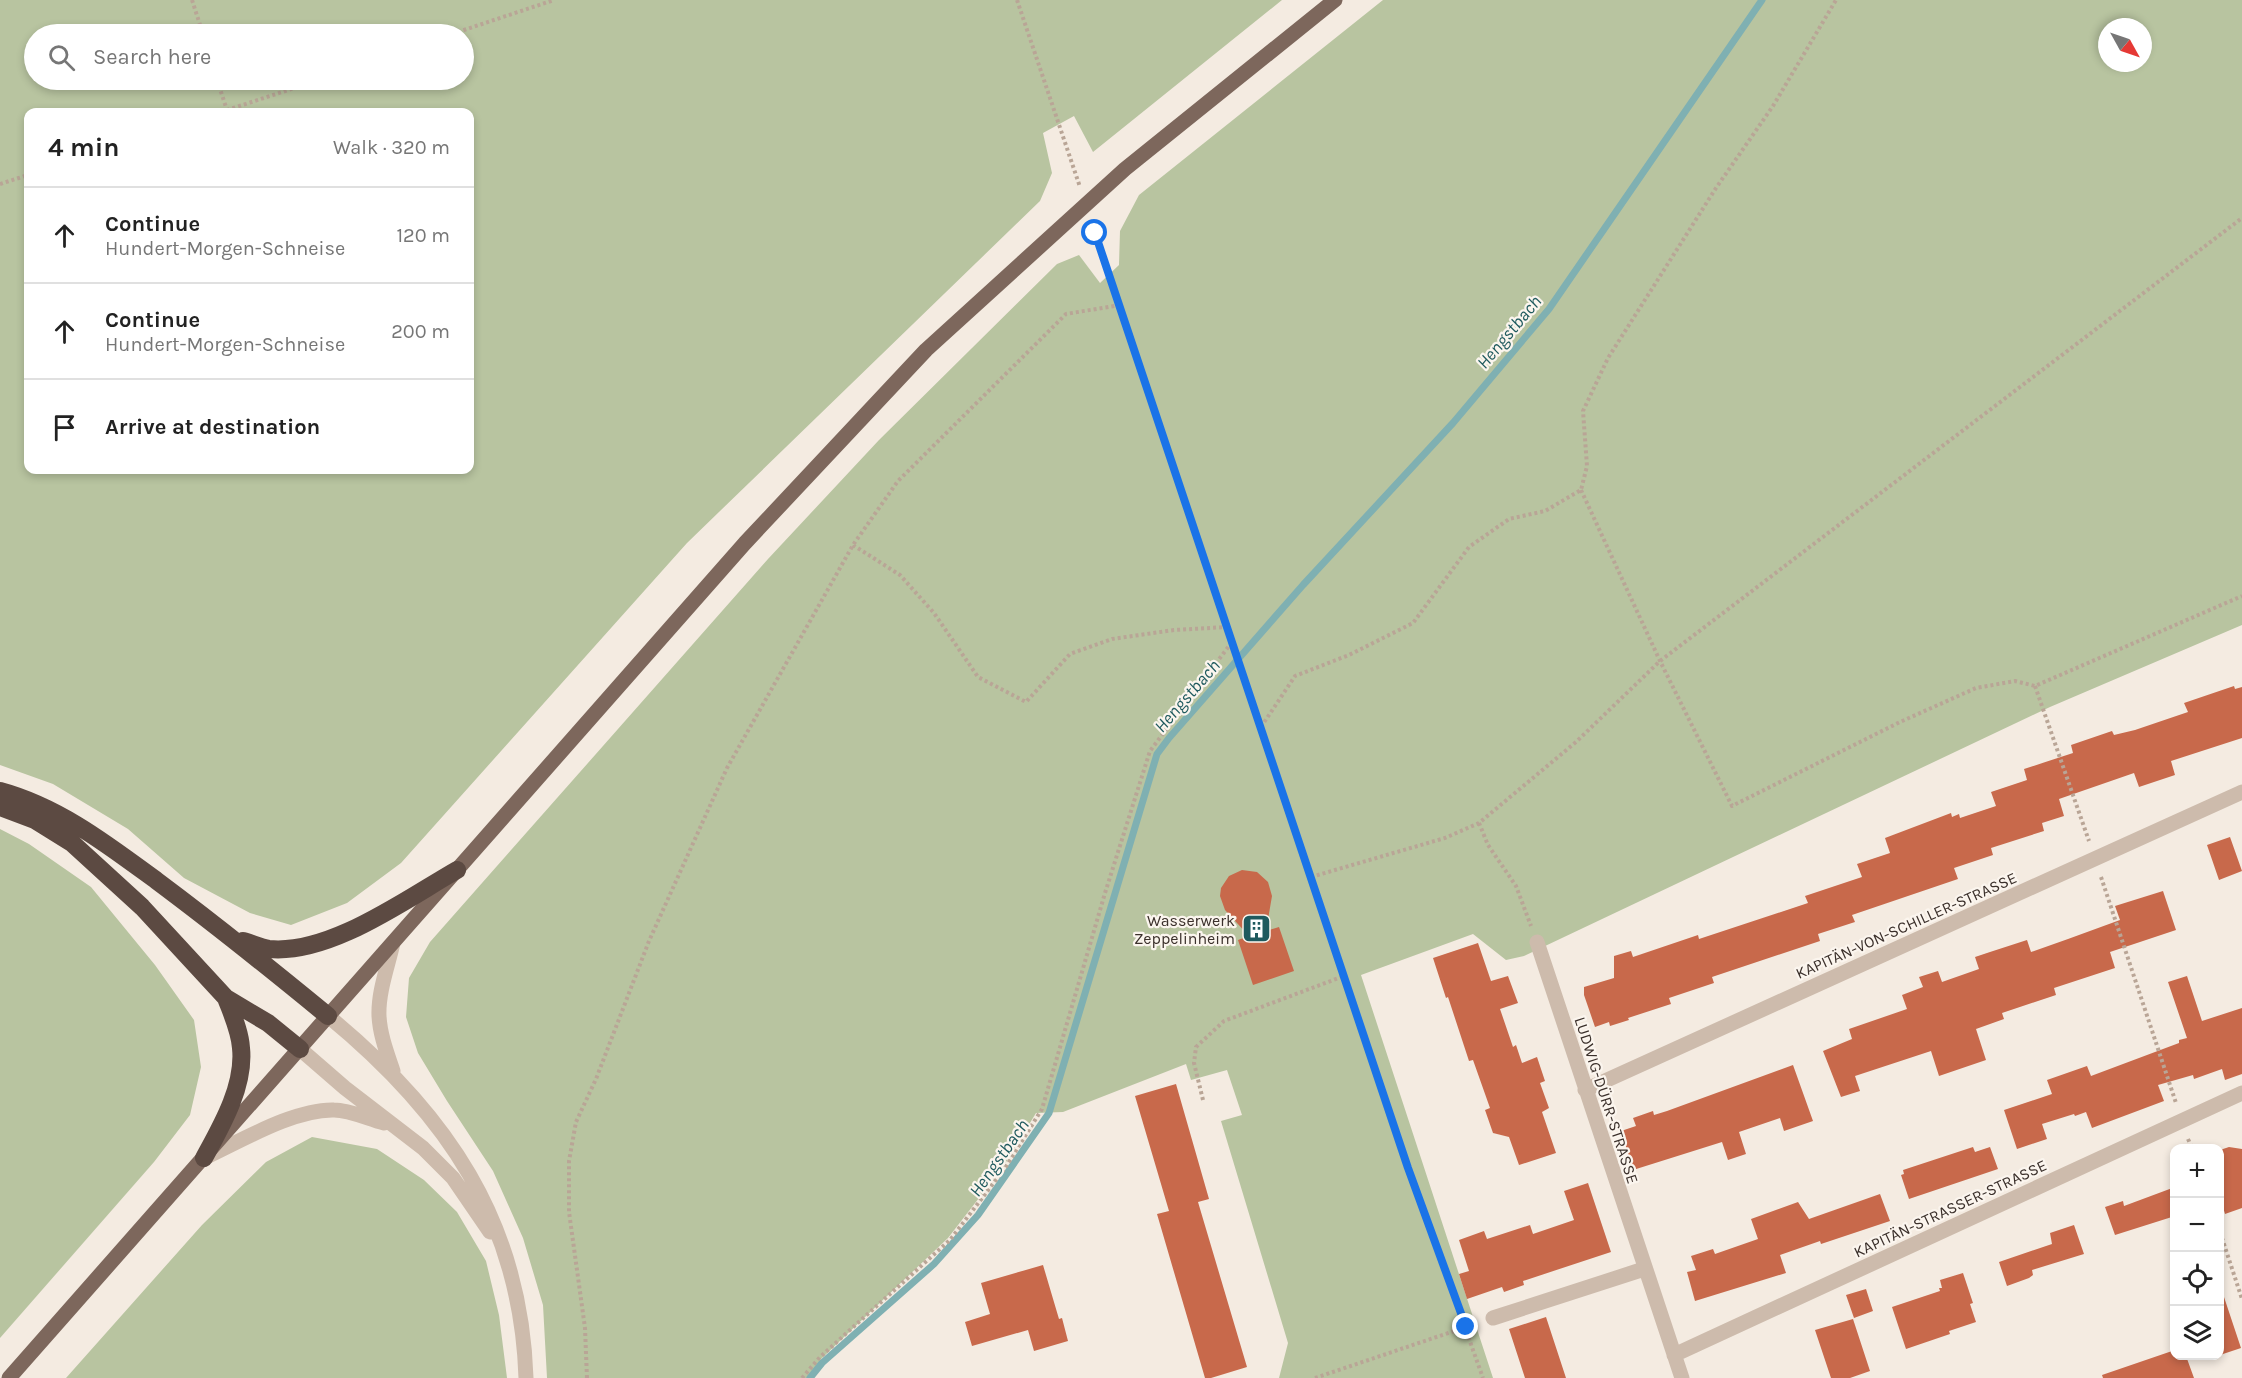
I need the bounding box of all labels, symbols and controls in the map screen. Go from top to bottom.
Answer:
north arrow [2098,18,2152,72]
search box [24,24,474,90]
icon: search [45,41,78,74]
text: Search here [93,44,211,70]
text: 4 min [48,132,119,163]
text: Walk · 320 m [333,136,450,159]
text: Continue [105,211,200,237]
icon: ahead [48,219,81,252]
route start [1081,219,1107,245]
text: 120 m [396,224,450,247]
text: Hundert-Morgen-Schneise [105,237,345,260]
water label: Hengstbach [1472,291,1546,373]
text: Continue [105,307,200,333]
icon: ahead [48,315,81,348]
text: 200 m [391,320,450,343]
text: Hundert-Morgen-Schneise [105,333,345,356]
icon: arrive [48,411,81,444]
text: Arrive at destination [105,414,320,440]
water label: Hengstbach [1149,655,1225,737]
street label: KAPITÄN-VON-SCHILLER-STRASSE [1793,868,2020,983]
place label: Wasserwerk Zeppelinheim [1134,911,1235,948]
building icon: Wasserwerk Zeppelinheim [1240,913,1272,945]
street label: LUDWIG-DÜRR-STRASSE [1571,1014,1642,1186]
water label: Hengstbach [964,1115,1034,1201]
map controls [2170,1144,2224,1360]
button: + [2170,1144,2224,1198]
street label: KAPITÄN-STRASSER-STRASSE [1851,1155,2050,1262]
button: − [2170,1198,2224,1252]
button: locate [2170,1252,2224,1306]
button: layers [2170,1306,2224,1360]
route end [1452,1313,1478,1339]

